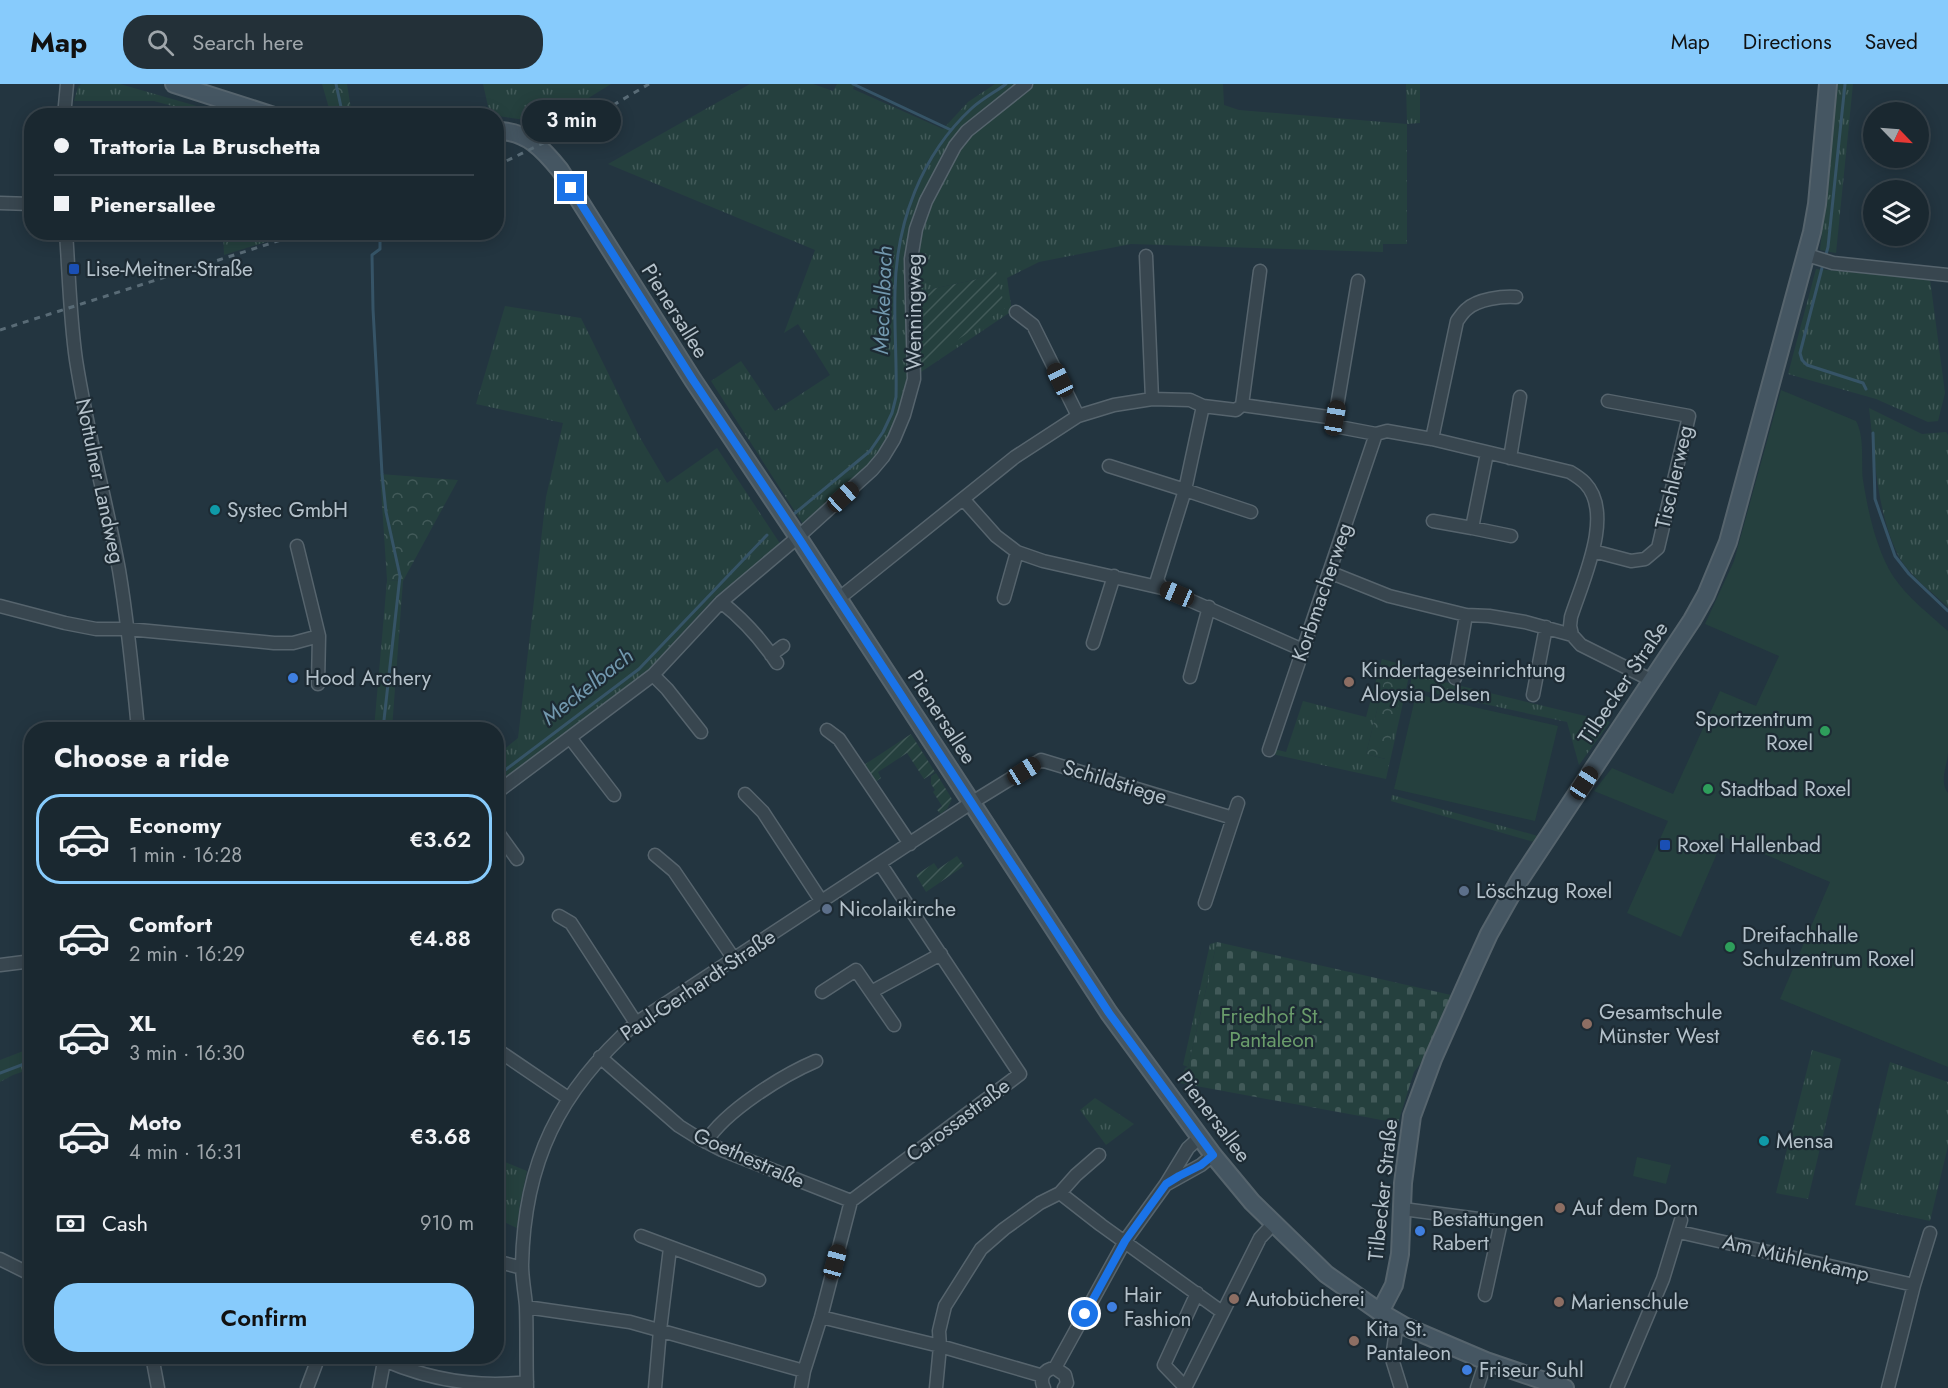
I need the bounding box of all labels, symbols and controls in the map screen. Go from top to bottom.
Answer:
search box [123,15,543,69]
text: Map [30,22,87,63]
icon: search [144,26,177,59]
text: Search here [192,26,304,58]
text: Map [1671,27,1710,57]
text: Directions [1743,27,1832,57]
text: Saved [1865,27,1918,57]
callout: 3 min [522,101,620,143]
north arrow [1863,102,1929,168]
map controls [1863,102,1929,246]
text: 3 min [546,106,597,135]
text: Trattoria La Bruschetta [90,130,320,162]
route end [557,174,584,201]
button: layers [1863,180,1929,246]
text: Pienersallee [90,188,216,220]
water label: Meckelbach [864,245,900,355]
street label: Wenningweg [899,253,929,371]
place label: Lise-Meitner-Straße [86,254,253,284]
street label: Pienersallee [634,258,716,364]
marker: Lise-Meitner-Straße [67,262,81,276]
car [1044,360,1076,400]
street label: Nottulner Landweg [68,396,132,566]
car [1323,399,1347,437]
street label: Tischlerweg [1648,422,1700,532]
car [824,478,862,516]
place label: Systec GmbH [227,495,348,525]
marker: Systec GmbH [208,503,222,517]
street label: Korbmacherweg [1284,519,1360,665]
car [1157,579,1197,609]
street label: Tilbecker Straße [1571,615,1675,751]
water label: Meckelbach [534,640,640,732]
place label: Kindertageseinrichtung Aloysia Delsen [1361,655,1566,709]
place label: Hood Archery [305,663,432,693]
street label: Pienersallee [900,664,984,770]
marker: Hood Archery [286,671,300,685]
marker: Kindertageseinrichtung Aloysia Delsen [1342,675,1356,689]
place label: Sportzentrum Roxel [1695,704,1813,758]
marker: Sportzentrum Roxel [1818,724,1832,738]
text: Choose a ride [54,738,229,777]
street label: Schildstiege [1059,752,1171,812]
car [1004,754,1044,788]
car [1567,763,1601,803]
place label: Stadtbad Roxel [1720,774,1851,804]
marker: Stadtbad Roxel [1701,782,1715,796]
text: Economy [129,809,221,841]
icon: car [57,812,111,866]
text: €3.62 [409,823,471,855]
place label: Roxel Hallenbad [1677,830,1821,860]
marker: Roxel Hallenbad [1658,838,1672,852]
text: 1 min · 16:28 [129,841,242,870]
place label: Löschzug Roxel [1476,876,1612,906]
marker: Löschzug Roxel [1457,884,1471,898]
place label: Nicolaikirche [839,894,956,924]
marker: Nicolaikirche [820,902,834,916]
text: Comfort [129,908,212,940]
icon: car [57,911,111,965]
place label: Dreifachhalle Schulzentrum Roxel [1742,920,1915,974]
text: €4.88 [409,922,471,954]
street label: Paul-Gerhardt-Straße [614,922,782,1048]
text: 2 min · 16:29 [129,940,245,969]
marker: Dreifachhalle Schulzentrum Roxel [1723,940,1737,954]
place label: Gesamtschule Münster West [1599,997,1722,1051]
park label: Friedhof St. Pantaleon [1220,1001,1324,1055]
text: XL [129,1007,156,1039]
icon: car [57,1010,111,1064]
marker: Gesamtschule Münster West [1580,1017,1594,1031]
text: €6.15 [412,1021,471,1053]
text: 3 min · 16:30 [129,1039,245,1068]
street label: Pienersallee [1170,1065,1258,1169]
street label: Carossastraße [900,1071,1016,1169]
text: Moto [129,1106,182,1138]
icon: car [57,1109,111,1163]
street label: Tilbecker Straße [1361,1117,1405,1263]
text: €3.68 [410,1120,471,1152]
street label: Goethestraße [689,1120,810,1196]
place label: Mensa [1776,1126,1833,1156]
marker: Mensa [1757,1134,1771,1148]
text: 4 min · 16:31 [129,1138,242,1167]
place label: Auf dem Dorn [1572,1193,1698,1223]
marker: Auf dem Dorn [1553,1201,1567,1215]
place label: Bestattungen Rabert [1432,1204,1544,1258]
icon: cash [54,1207,87,1240]
text: Cash [102,1207,148,1239]
text: 910 m [420,1209,474,1238]
marker: Bestattungen Rabert [1413,1224,1427,1238]
street label: Am Mühlenkamp [1720,1227,1872,1289]
car [822,1242,848,1282]
place label: Hair Fashion [1124,1280,1191,1334]
button: Confirm [54,1283,474,1352]
place label: Autobücherei [1246,1284,1365,1314]
place label: Marienschule [1571,1287,1689,1317]
marker: Autobücherei [1227,1292,1241,1306]
marker: Marienschule [1552,1295,1566,1309]
route start [1071,1300,1098,1327]
marker: Hair Fashion [1105,1300,1119,1314]
place label: Kita St. Pantaleon [1366,1314,1451,1368]
marker: Kita St. Pantaleon [1347,1334,1361,1348]
place label: Friseur Suhl [1479,1355,1584,1385]
marker: Friseur Suhl [1460,1363,1474,1377]

